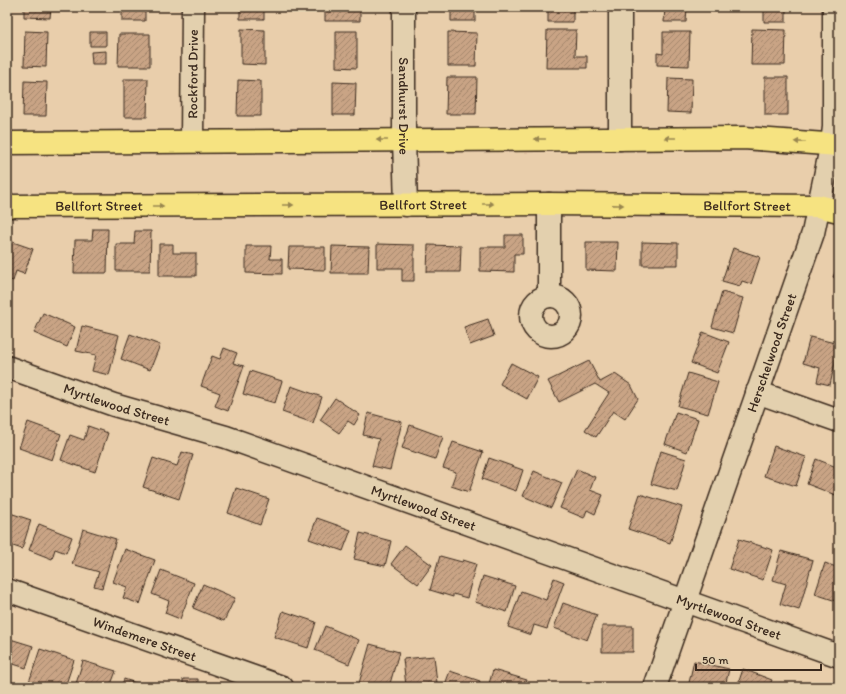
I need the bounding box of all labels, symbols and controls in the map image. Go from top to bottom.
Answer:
street label: Rockford Drive [184,29,201,119]
street label: Sandhurst Drive [396,57,413,155]
one-way arrow [663,135,676,141]
one-way arrow [533,136,546,142]
one-way arrow [375,137,388,143]
one-way arrow [794,138,806,145]
street label: Bellfort Street [379,196,467,213]
street label: Bellfort Street [55,197,143,214]
street label: Bellfort Street [703,197,791,214]
one-way arrow [482,201,495,207]
one-way arrow [282,202,295,208]
one-way arrow [612,202,625,208]
one-way arrow [152,203,165,209]
street label: Herschelwood Street [743,291,800,415]
street label: Myrtlewood Street [61,379,172,429]
street label: Myrtlewood Street [369,481,479,534]
street label: Myrtlewood Street [674,590,784,643]
street label: Windemere Street [90,612,199,665]
scale bar [696,646,821,672]
text: 50 m [702,653,728,667]

